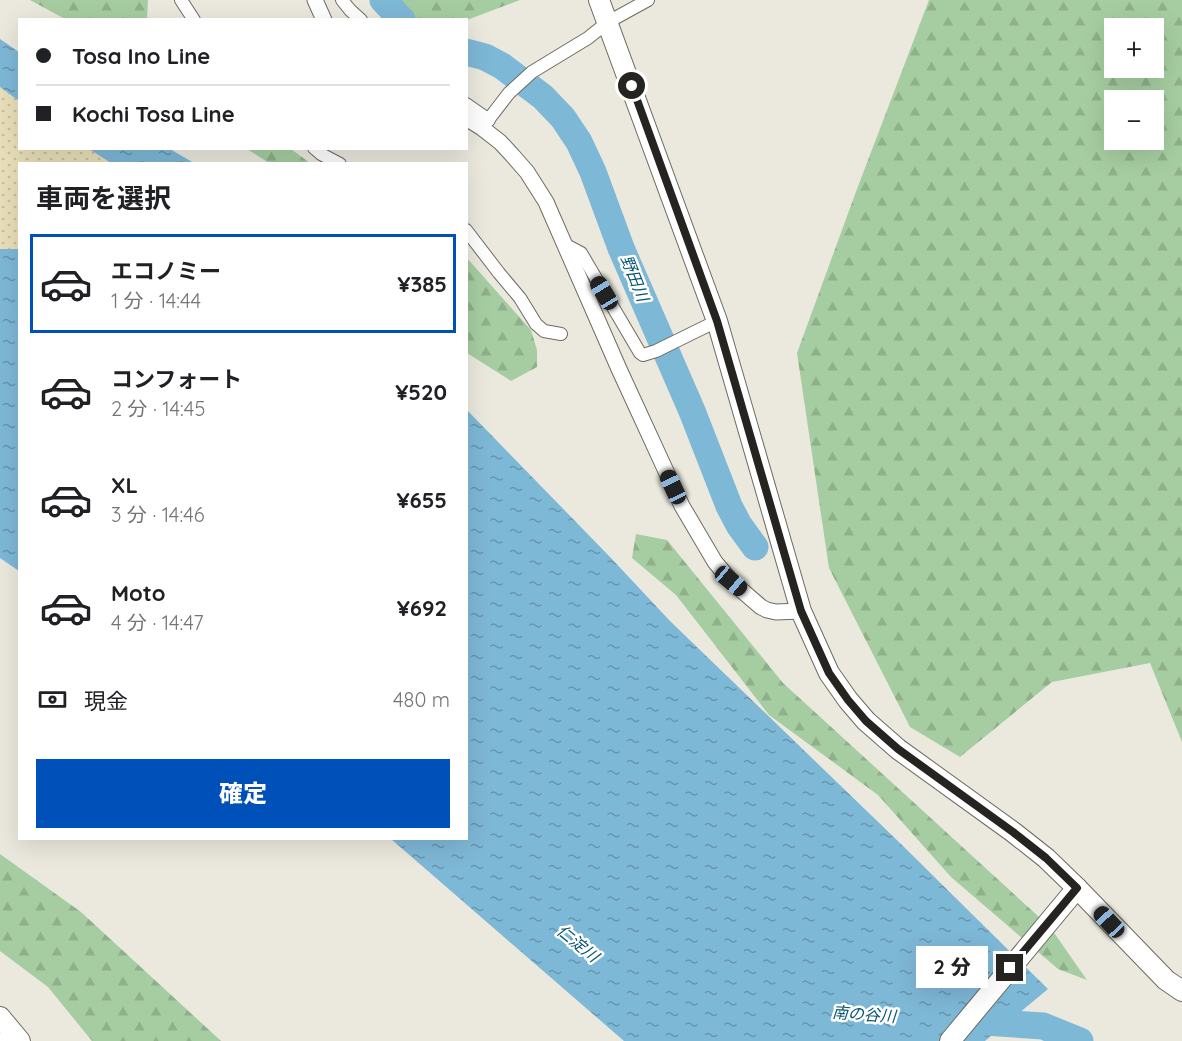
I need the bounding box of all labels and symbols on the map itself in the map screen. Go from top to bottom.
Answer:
route start [618,72,645,99]
water label: 野田川 [617,252,654,306]
car [587,273,621,313]
car [657,467,689,507]
car [711,563,751,599]
car [1090,903,1128,941]
water label: 仁淀川 [553,920,604,967]
callout: 2 分 [917,947,989,989]
route end [996,954,1023,981]
water label: 南の谷川 [831,1002,899,1026]

